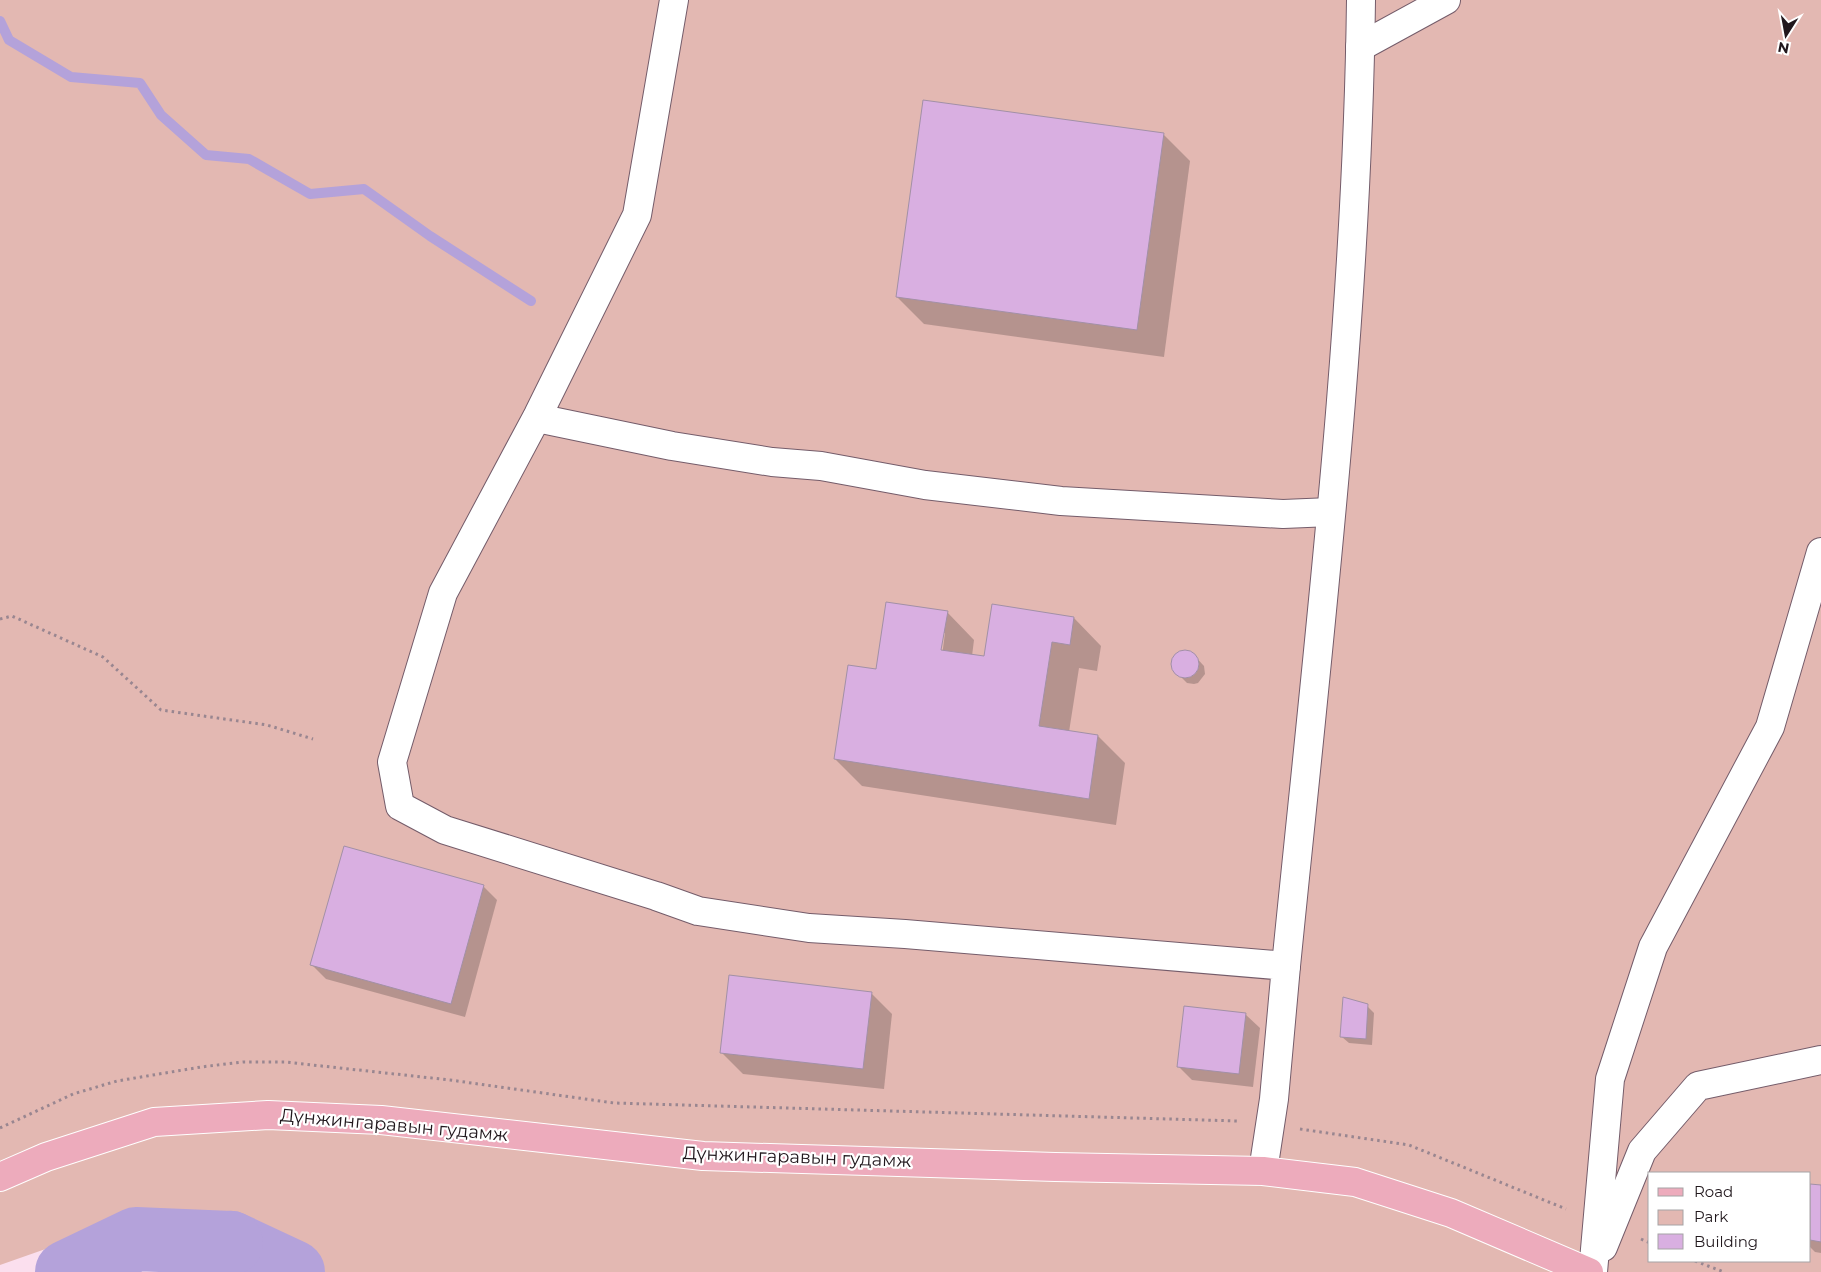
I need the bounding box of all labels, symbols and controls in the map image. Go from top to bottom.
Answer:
north arrow [1761,10,1811,60]
text: N [1776,38,1791,58]
street label: Дүнжингаравын гудамж [279,1104,509,1146]
street label: Дүнжингаравын гудамж [682,1142,912,1172]
legend [1648,1172,1811,1262]
text: Road [1694,1182,1733,1201]
text: Park [1694,1207,1728,1226]
text: Building [1694,1232,1758,1251]

